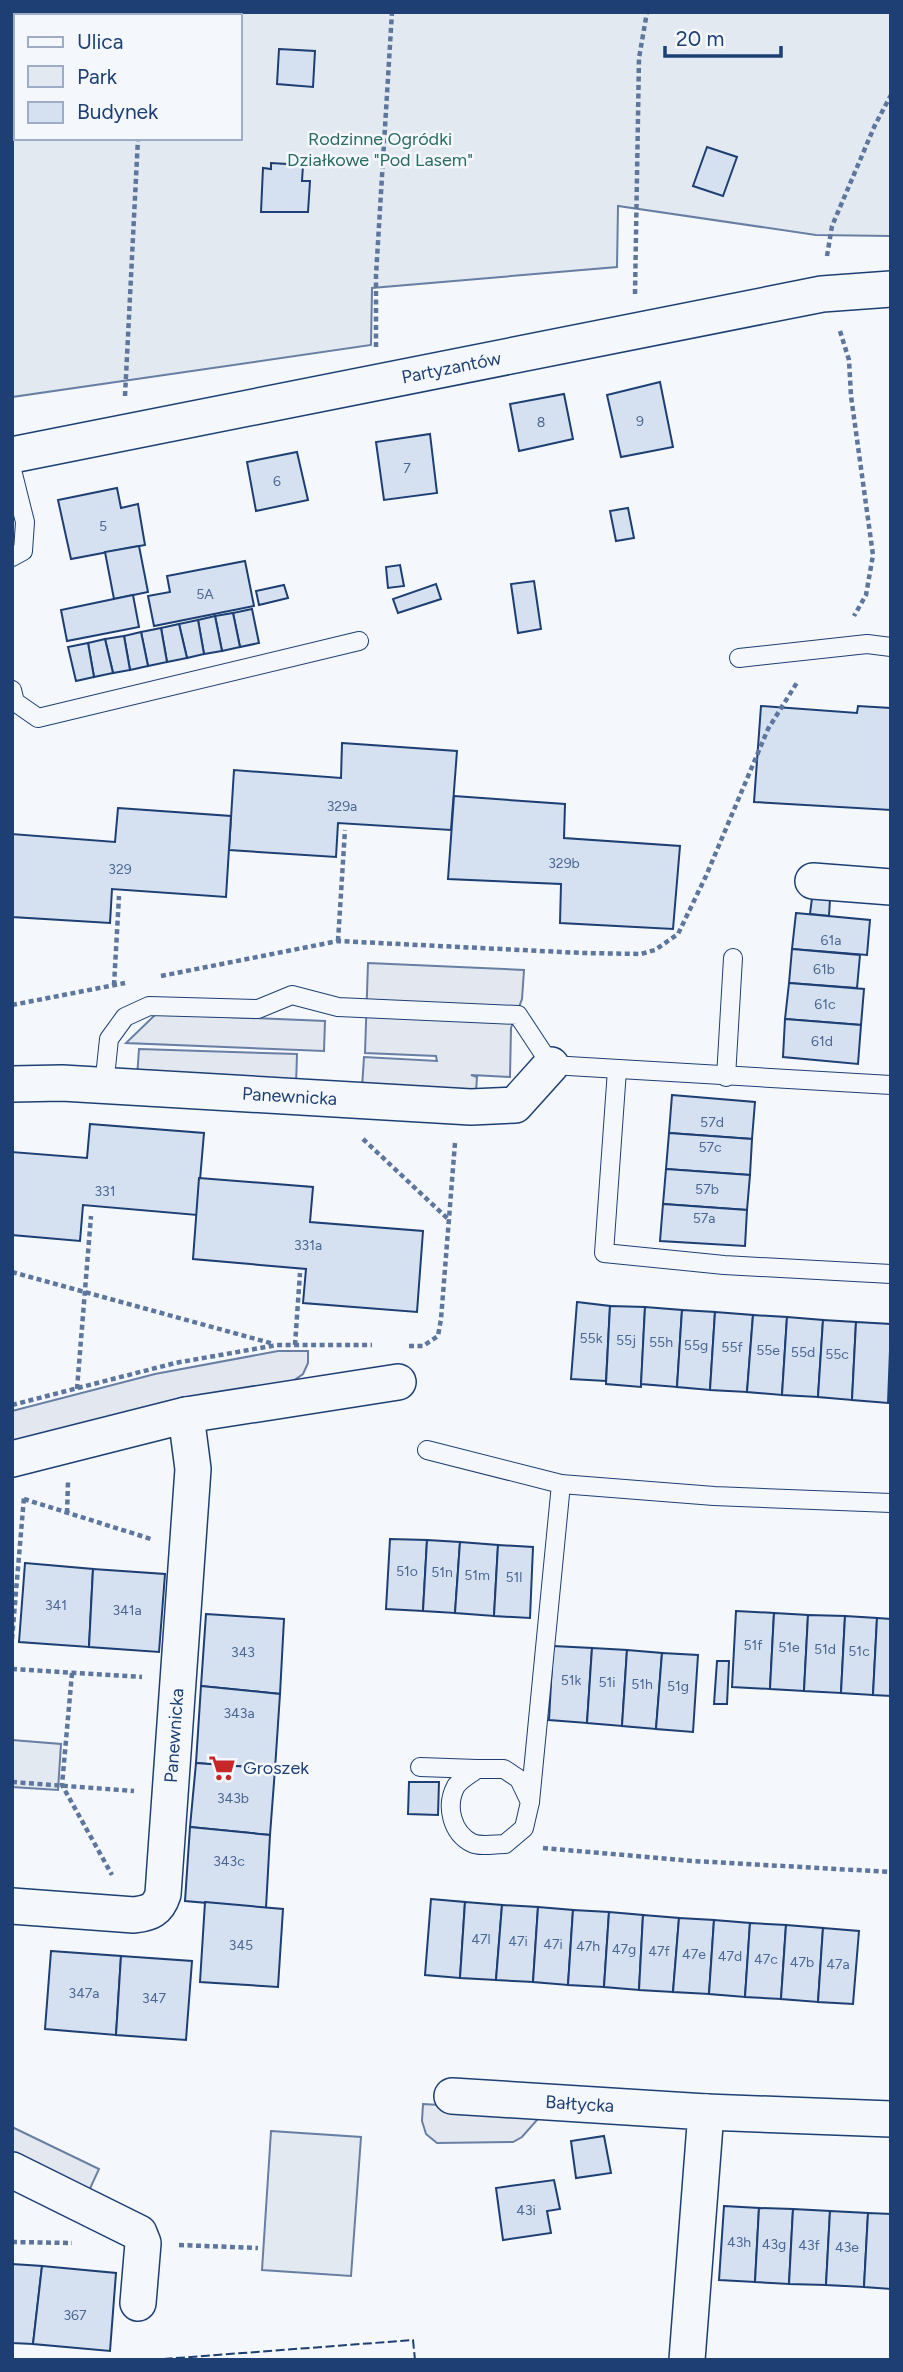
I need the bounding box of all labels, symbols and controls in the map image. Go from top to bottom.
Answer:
legend [14,14,242,140]
scale bar [665,14,780,58]
text: 20 m [676,26,724,51]
text: Ulica [77,29,123,54]
text: Park [77,64,118,89]
text: Budynek [77,99,159,124]
park label: Rodzinne Ogródki Działkowe "Pod Lasem" [287,128,473,171]
street label: Partyzantów [400,347,503,388]
house number: 9 [636,413,644,430]
house number: 8 [537,414,545,431]
house number: 7 [403,460,411,477]
house number: 6 [273,473,281,490]
house number: 5 [99,518,107,535]
house number: 5A [196,586,214,603]
house number: 329a [327,798,357,815]
house number: 329b [548,855,580,872]
house number: 329 [108,861,132,878]
house number: 61a [821,932,841,949]
house number: 61b [813,961,835,978]
house number: 61c [814,996,836,1013]
house number: 61d [811,1033,833,1050]
street label: Panewnicka [242,1083,338,1110]
house number: 57d [700,1114,724,1131]
house number: 57c [698,1139,722,1156]
house number: 57b [695,1181,719,1198]
house number: 331 [94,1183,116,1200]
house number: 57a [693,1210,715,1227]
house number: 331a [294,1237,322,1254]
house number: 55k [580,1330,603,1347]
house number: 55j [616,1332,636,1349]
house number: 55h [649,1334,673,1351]
house number: 55g [684,1337,708,1354]
house number: 55f [721,1339,743,1356]
house number: 55e [756,1342,780,1359]
house number: 55d [791,1344,815,1361]
house number: 55c [825,1346,849,1363]
house number: 51o [396,1563,418,1580]
house number: 51n [431,1564,453,1581]
house number: 51m [464,1567,490,1584]
house number: 51l [506,1569,522,1586]
house number: 341 [45,1597,67,1614]
house number: 341a [112,1602,142,1619]
house number: 51f [744,1637,763,1654]
house number: 51e [778,1639,800,1656]
house number: 51d [814,1641,836,1658]
house number: 51c [848,1643,870,1660]
house number: 343 [231,1644,255,1661]
house number: 51k [561,1672,582,1689]
house number: 51i [598,1674,616,1691]
house number: 51h [631,1676,653,1693]
house number: 51g [667,1678,689,1695]
street label: Panewnicka [160,1687,189,1784]
house number: 343a [223,1705,255,1722]
supermarket icon: Groszek [207,1753,237,1783]
place label: Groszek [243,1757,309,1779]
house number: 343b [217,1790,249,1807]
house number: 343c [213,1853,245,1870]
house number: 47l [471,1931,491,1948]
house number: 47i [508,1933,528,1950]
house number: 47i [543,1936,563,1953]
house number: 345 [229,1937,253,1954]
house number: 47h [576,1938,600,1955]
house number: 47g [612,1941,636,1958]
house number: 47f [648,1943,671,1960]
house number: 47e [682,1946,706,1963]
house number: 47d [718,1948,742,1965]
house number: 47c [754,1951,778,1968]
house number: 47b [790,1954,814,1971]
house number: 47a [826,1956,850,1973]
house number: 347a [69,1985,99,2002]
house number: 347 [142,1990,166,2007]
street label: Bałtycka [545,2091,615,2117]
house number: 43i [516,2202,536,2219]
house number: 43h [727,2234,751,2251]
house number: 43g [762,2236,786,2253]
house number: 43f [798,2237,821,2254]
house number: 43e [835,2239,859,2256]
house number: 367 [63,2307,87,2324]

